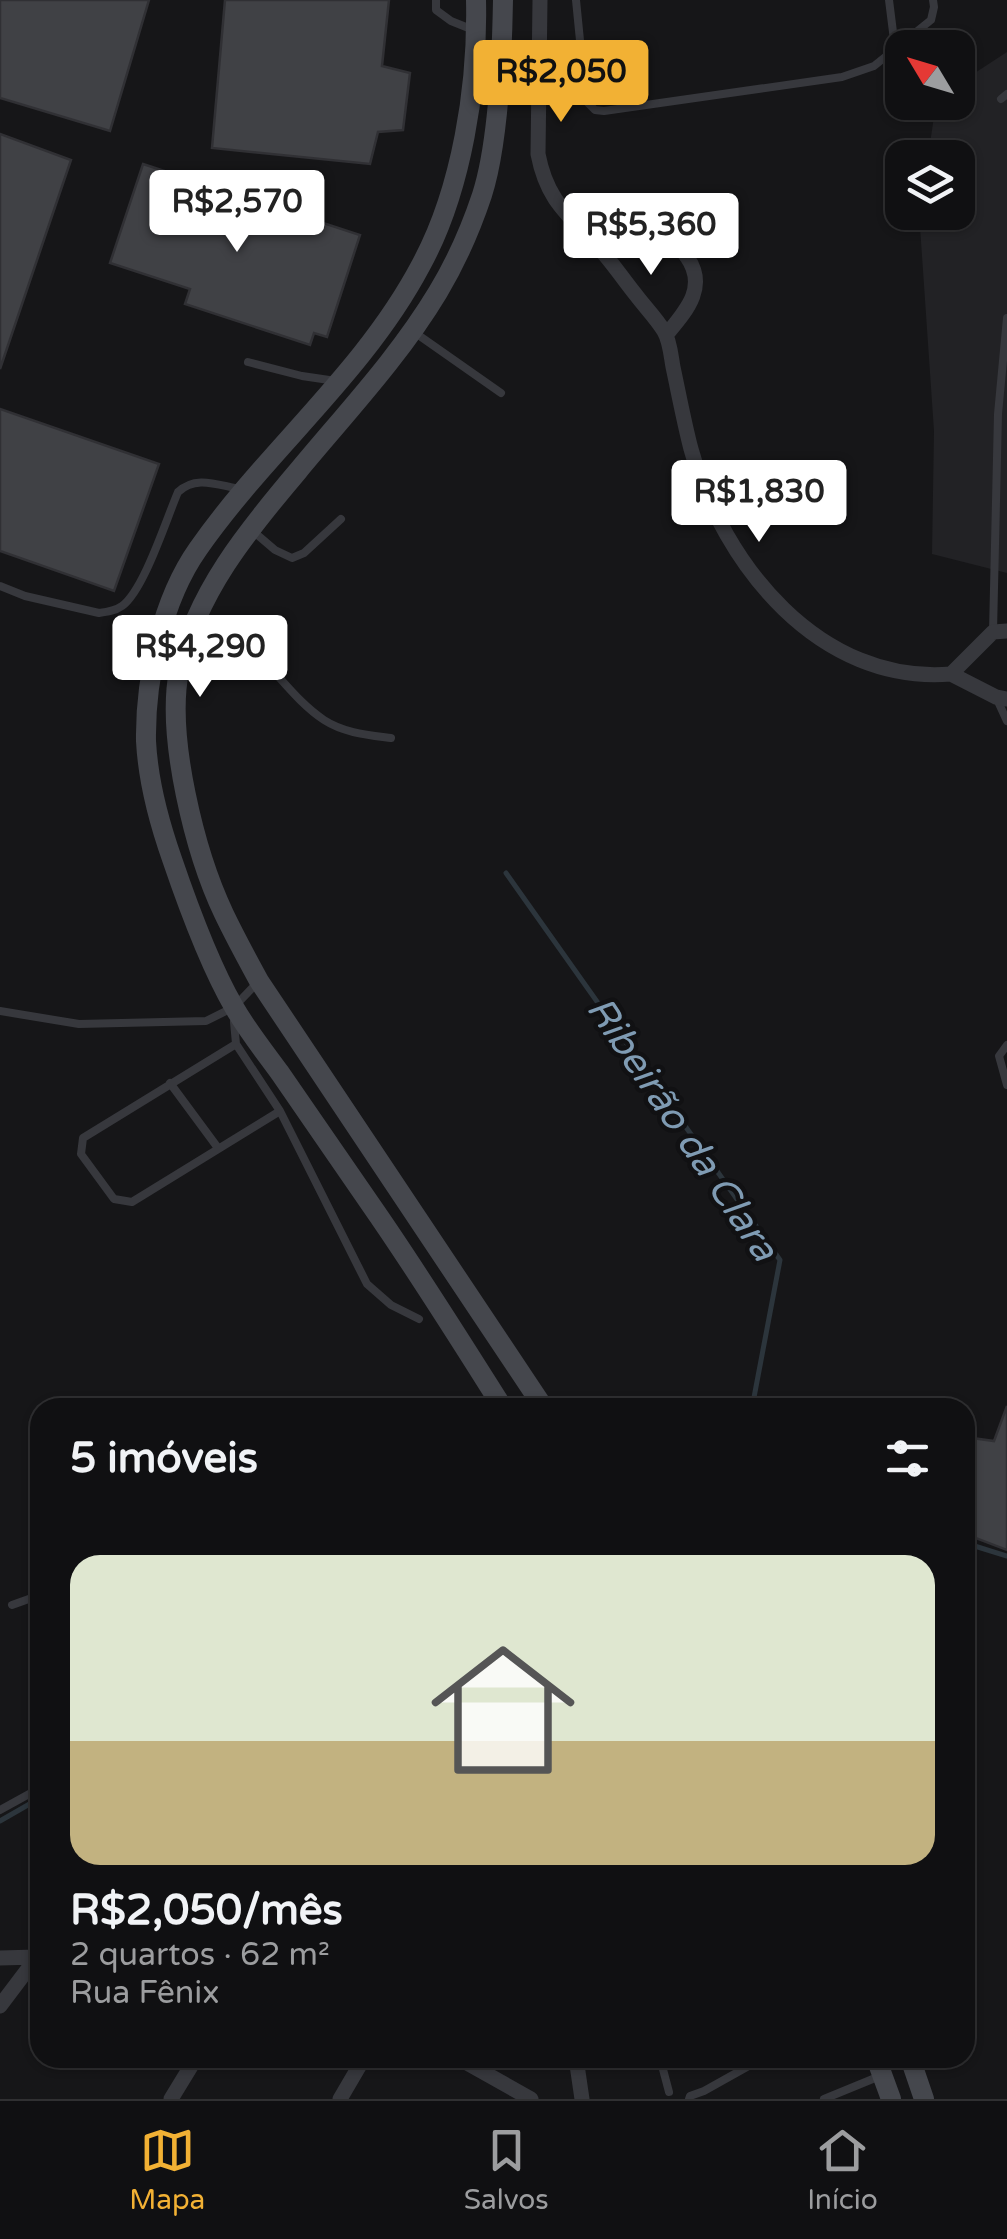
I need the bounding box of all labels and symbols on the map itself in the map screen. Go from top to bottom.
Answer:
north arrow [885,30,975,120]
pin: R$2,050 [469,40,653,125]
pin: R$2,570 [145,170,329,255]
pin: R$5,360 [559,193,743,278]
pin: R$1,830 [667,460,851,545]
pin: R$4,290 [108,615,292,700]
water label: Ribeirão da Clara [577,988,788,1271]

